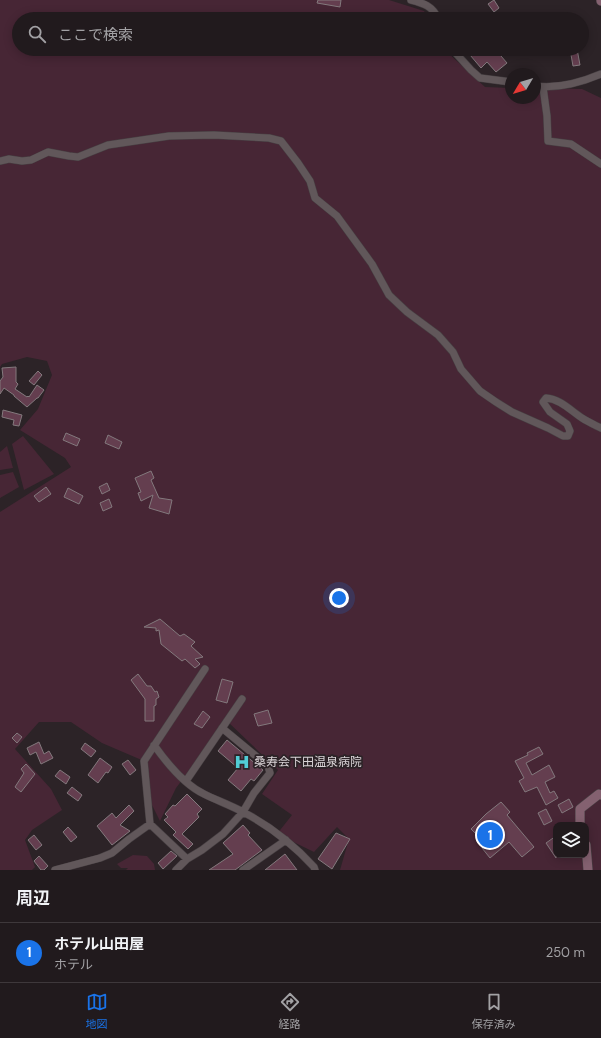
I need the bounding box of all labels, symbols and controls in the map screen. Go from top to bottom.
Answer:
search box [12,12,589,56]
icon: search [26,23,48,45]
text: ここで検索 [58,25,133,45]
north arrow [505,68,541,104]
your location [329,588,349,608]
hospital icon: 桑寿会下田温泉病院 [233,753,251,771]
place label: 桑寿会下田温泉病院 [254,754,362,770]
pin: 1 [477,820,503,850]
map controls [553,822,589,858]
button: layers [553,822,589,858]
text: 周辺 [16,887,50,909]
text: ホテル山田屋 [54,934,144,954]
text: 1 [27,944,31,961]
text: 250 m [546,944,585,961]
text: ホテル [54,956,93,973]
tab: 地図 [86,991,108,1031]
tab: 経路 [279,991,301,1031]
tab: 保存済み [472,991,516,1031]

